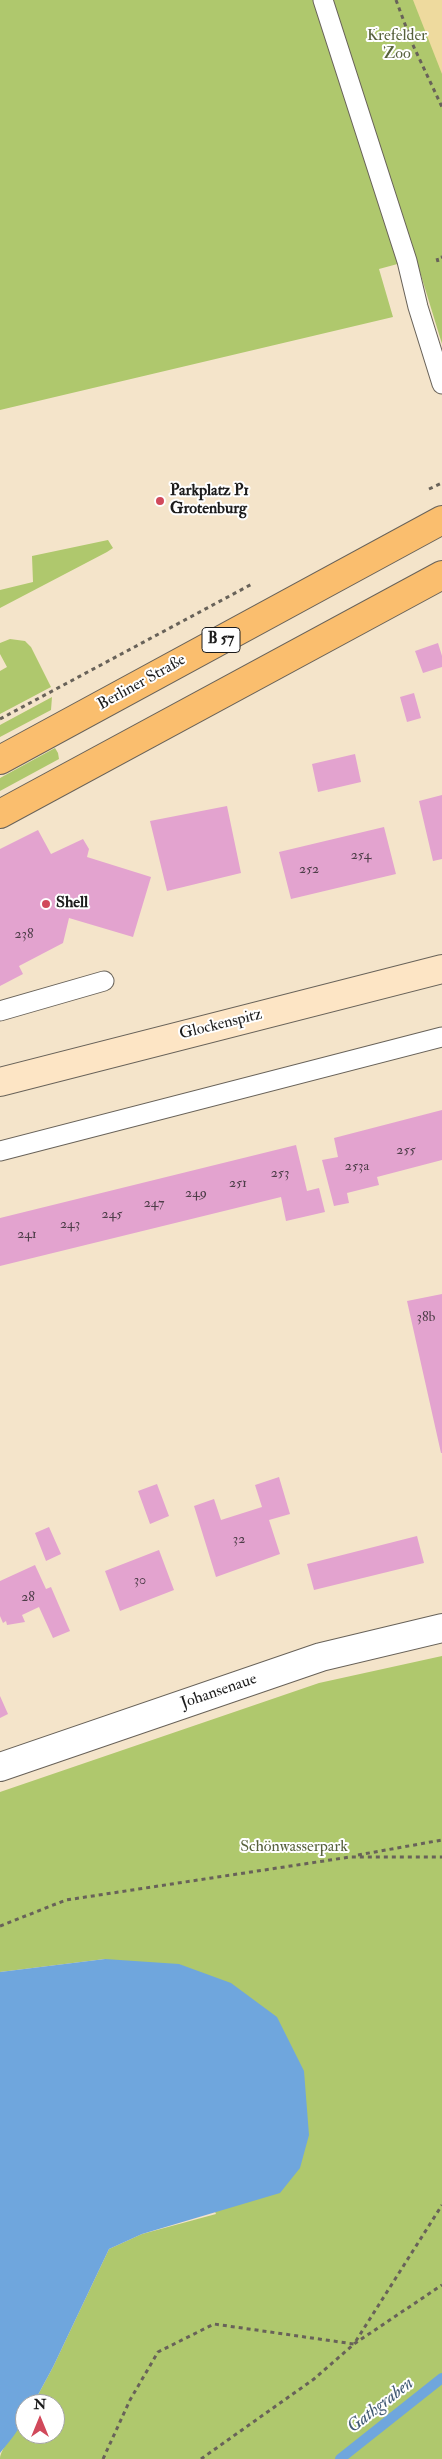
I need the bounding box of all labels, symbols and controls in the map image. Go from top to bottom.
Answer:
park label: Krefelder Zoo [367,27,427,65]
place label: Parkplatz P1 Grotenburg [170,482,249,520]
marker: Parkplatz P1 Grotenburg [154,495,166,507]
road number: B 57 [202,628,240,652]
street label: Berliner Straße [95,651,189,715]
house number: 254 [351,848,371,864]
house number: 252 [299,862,319,878]
place label: Shell [56,894,88,914]
marker: Shell [40,898,52,910]
house number: 238 [14,927,34,943]
street label: Glockenspitz [178,1005,264,1045]
house number: 255 [396,1143,416,1159]
house number: 253a [345,1159,369,1175]
house number: 253 [271,1166,289,1182]
house number: 251 [229,1176,247,1192]
house number: 249 [185,1186,207,1202]
house number: 247 [144,1196,164,1212]
house number: 245 [102,1207,122,1223]
house number: 243 [60,1217,80,1233]
house number: 241 [17,1227,37,1243]
house number: 38b [417,1310,435,1326]
house number: 32 [233,1532,245,1548]
house number: 30 [134,1573,146,1589]
house number: 28 [21,1590,35,1606]
street label: Johansenaue [179,1670,259,1714]
park label: Schönwasserpark [240,1838,348,1858]
water label: Gathgraben [344,2373,418,2439]
north arrow [15,2394,65,2444]
text: N [34,2396,46,2413]

